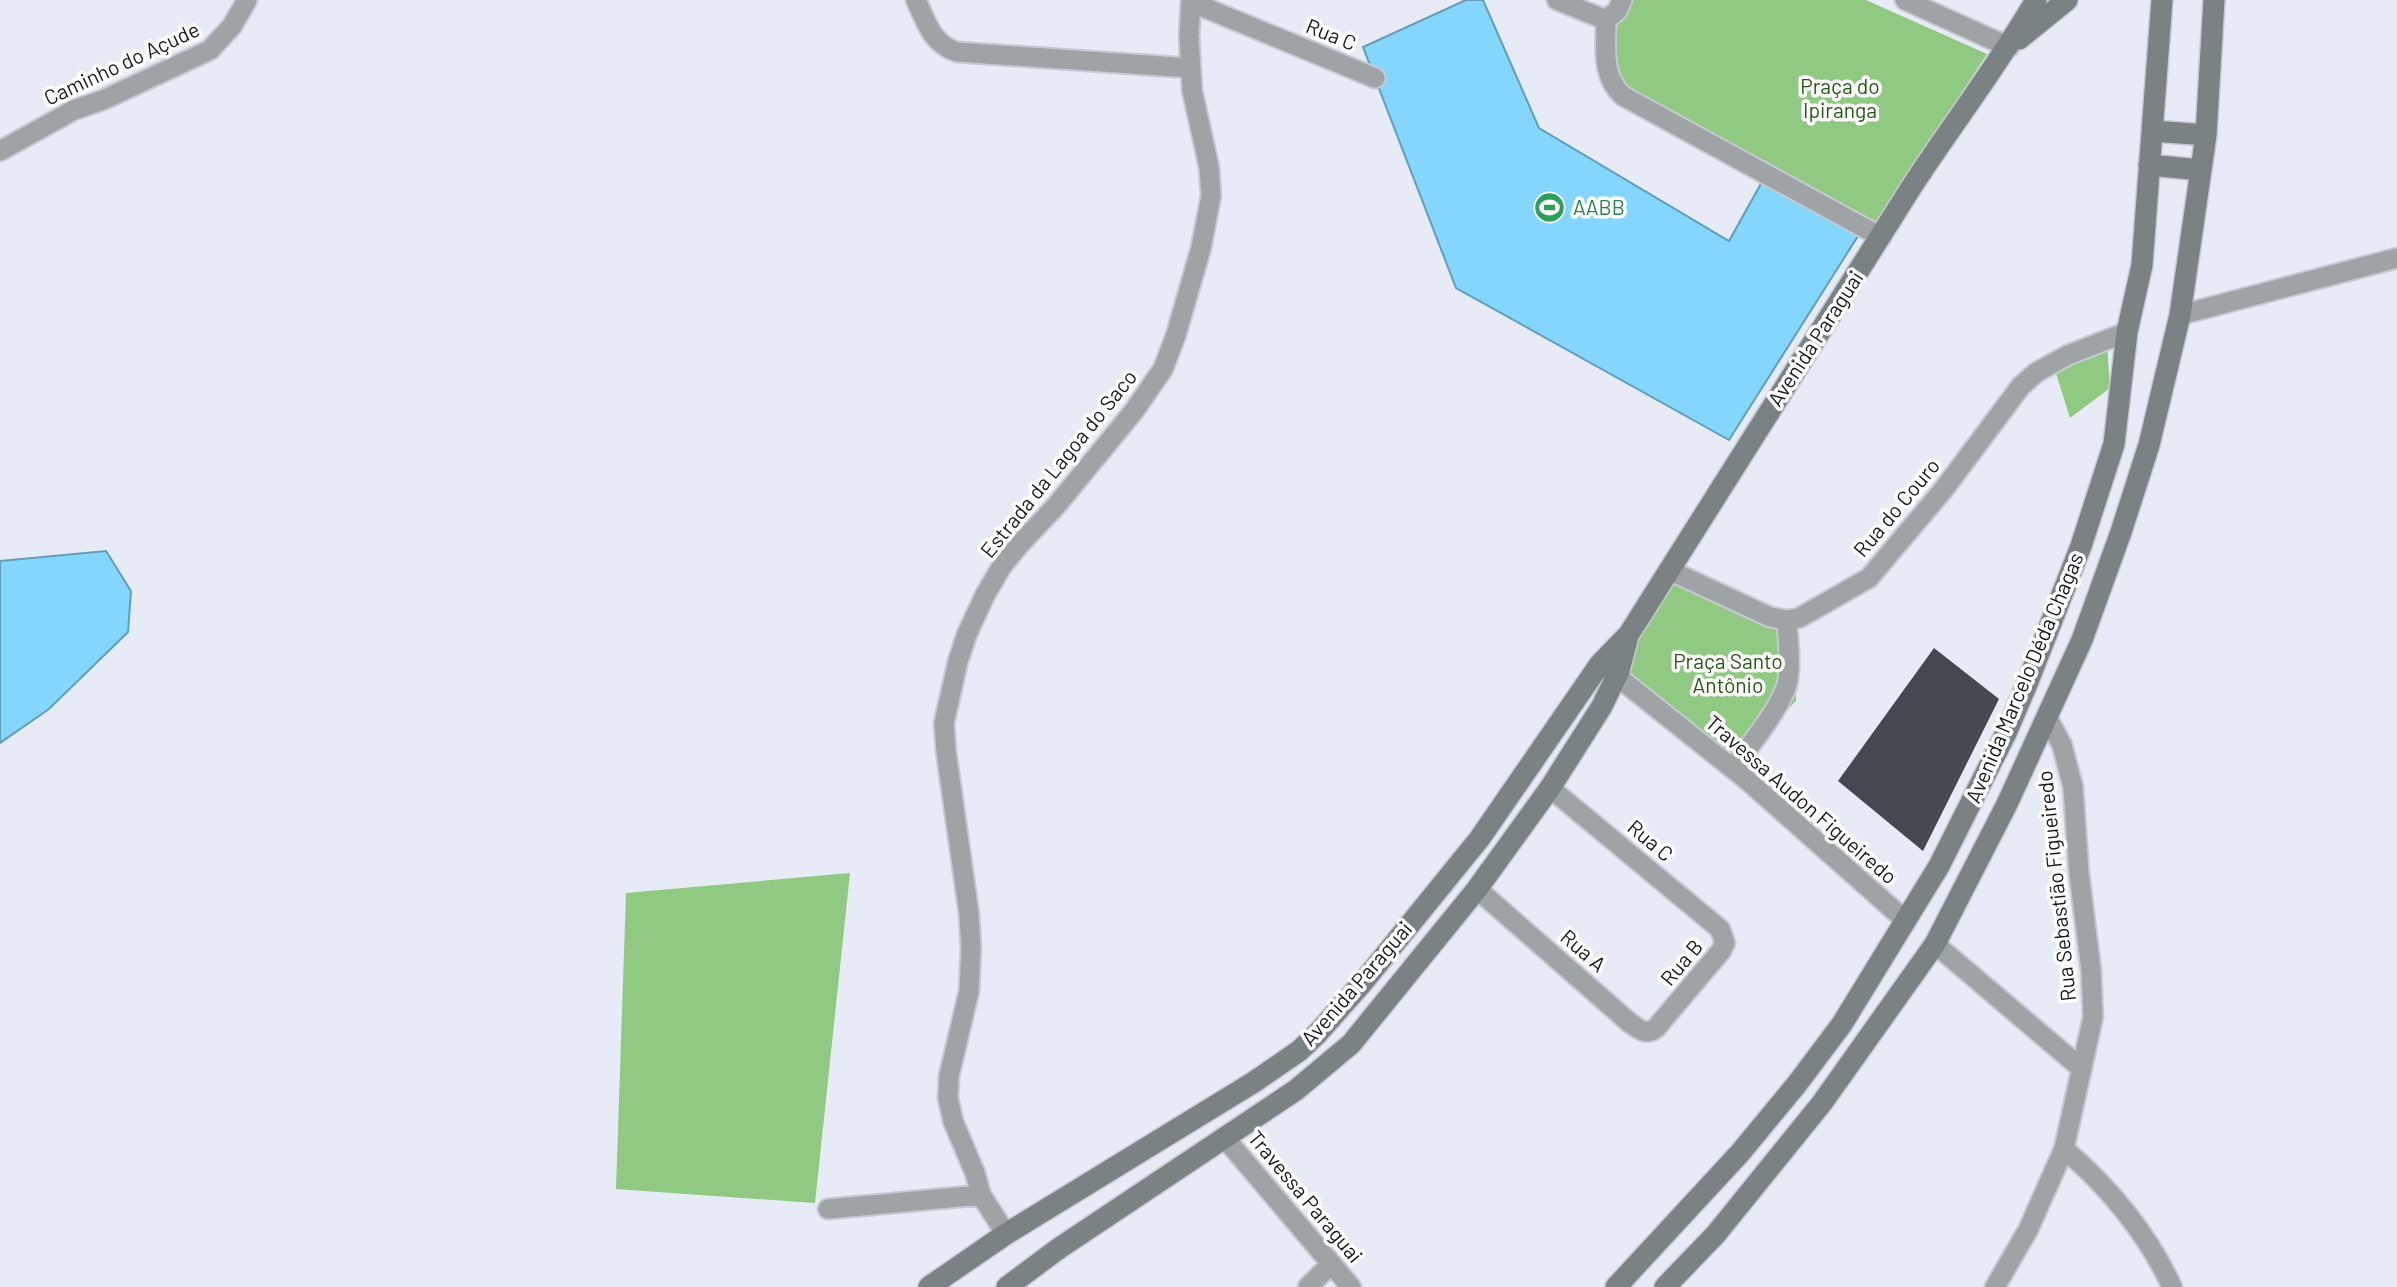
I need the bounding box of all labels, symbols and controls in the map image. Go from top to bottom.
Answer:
street label: Rua C [1303,12,1360,55]
street label: Caminho do Açude [40,16,203,110]
park label: Praça do Ipiranga [1800,73,1880,122]
sports icon: AABB [1533,191,1567,225]
place label: AABB [1573,194,1625,219]
street label: Avenida Paraguai [1762,266,1868,410]
street label: Estrada da Lagoa do Saco [974,364,1141,562]
street label: Rua do Couro [1848,453,1944,561]
street label: Avenida Marcelo Déda Chagas [1960,549,2088,806]
park label: Praça Santo Antônio [1673,648,1783,697]
street label: Travessa Audon Figueiredo [1701,709,1903,889]
street label: Rua Sebastião Figueiredo [2031,770,2080,1003]
street label: Rua C [1623,814,1679,866]
street label: Avenida Paraguai [1295,916,1416,1050]
street label: Rua A [1556,923,1612,976]
street label: Rua B [1654,934,1707,990]
street label: Travessa Paraguai [1244,1125,1369,1267]

